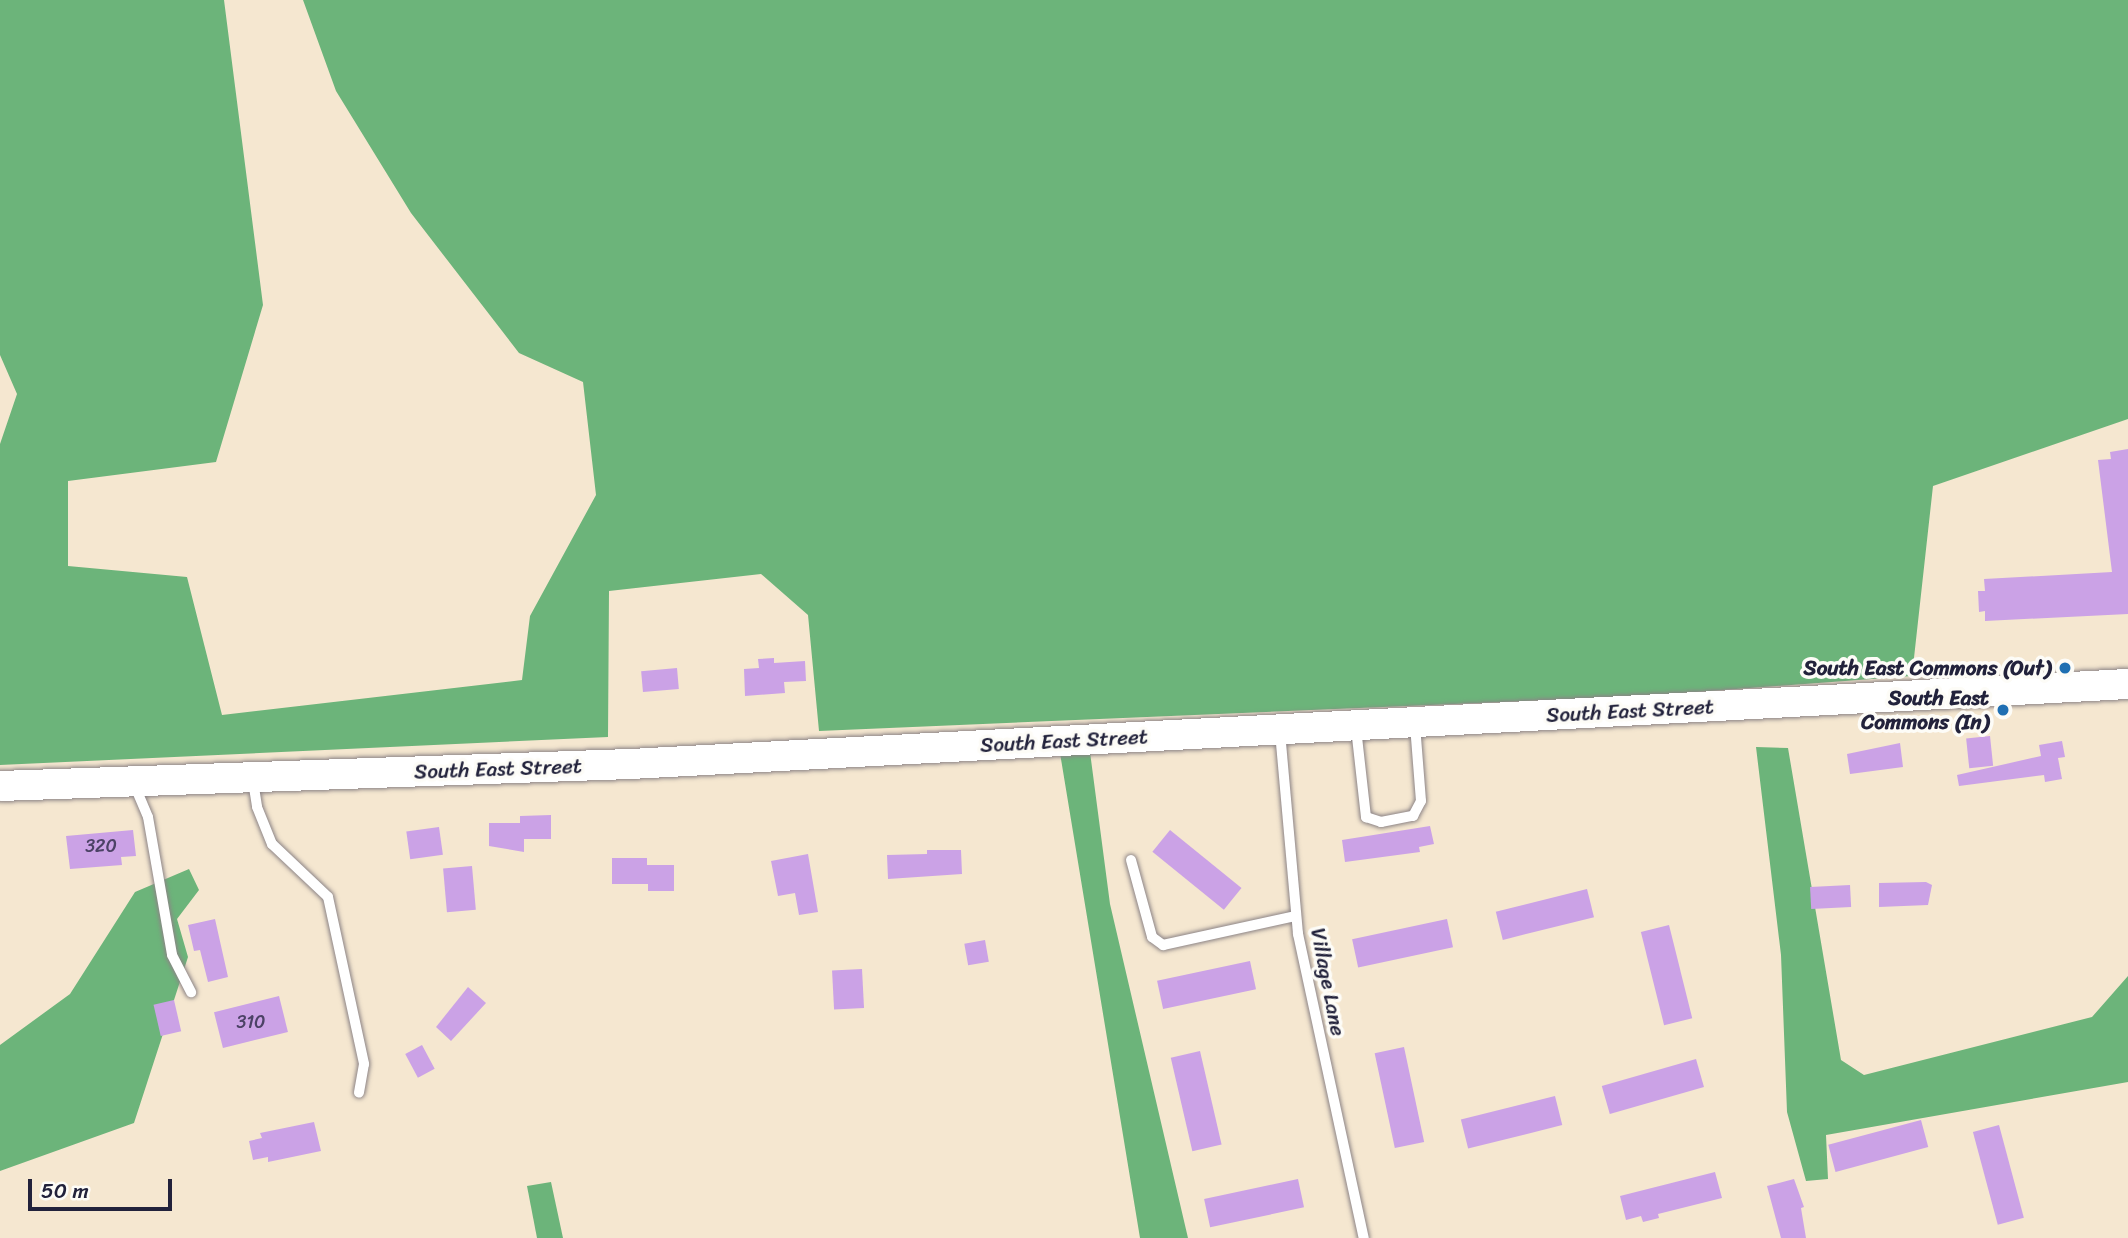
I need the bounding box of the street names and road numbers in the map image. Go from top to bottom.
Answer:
street label: South East Street [1545,694,1715,728]
street label: South East Street [979,724,1149,758]
street label: South East Street [413,753,583,785]
street label: Village Lane [1305,926,1351,1038]

